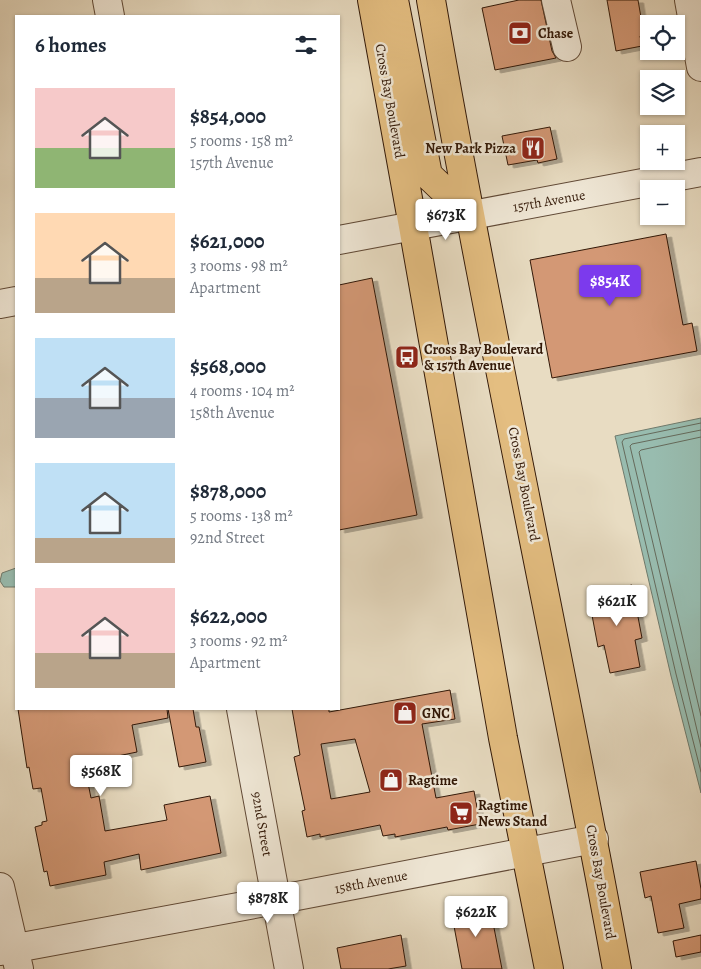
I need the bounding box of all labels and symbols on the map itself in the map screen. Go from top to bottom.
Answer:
bank icon: Chase [507,20,533,46]
place label: Chase [538,24,574,43]
street label: Cross Bay Boulevard [371,42,410,160]
restaurant icon: New Park Pizza [520,135,546,161]
place label: New Park Pizza [425,139,516,158]
street label: 157th Avenue [511,185,587,217]
pin: $673K [411,198,481,241]
pin: $854K [575,264,645,307]
place label: Cross Bay Boulevard & 157th Avenue [424,340,544,375]
bus stop icon: Cross Bay Boulevard & 157th Avenue [394,344,420,370]
street label: Cross Bay Boulevard [504,425,544,543]
pin: $621K [582,584,652,627]
shop icon: GNC [392,700,418,726]
place label: GNC [422,704,450,723]
pin: $568K [66,754,136,797]
shop icon: Ragtime [378,767,404,793]
place label: Ragtime [408,771,458,790]
street label: 92nd Street [247,790,277,858]
place label: Ragtime News Stand [478,796,548,831]
supermarket icon: Ragtime News Stand [448,800,474,826]
street label: Cross Bay Boulevard [582,823,621,941]
street label: 158th Avenue [333,866,409,898]
pin: $878K [233,882,303,924]
pin: $622K [441,896,511,938]

